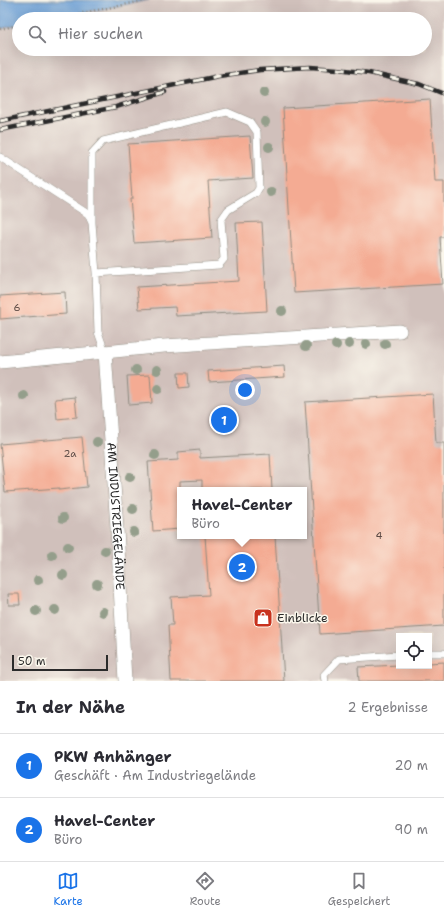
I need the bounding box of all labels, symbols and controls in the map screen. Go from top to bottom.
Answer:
search box [12,12,432,56]
icon: search [26,23,48,45]
text: Hier suchen [58,24,143,44]
house number: 6 [14,301,21,314]
your location [235,380,255,400]
pin: 1 [211,405,237,435]
street label: AM INDUSTRIEGELÄNDE [103,442,128,590]
house number: 2a [64,447,77,460]
popup [177,487,307,539]
text: Havel-Center [191,495,293,515]
text: Büro [191,515,220,532]
house number: 4 [376,529,383,542]
pin: 2 [229,552,255,582]
shop icon: Einblicke [252,607,274,629]
place label: Einblicke [277,610,328,626]
map controls [396,633,432,669]
button: locate [396,633,432,669]
scale bar [12,653,108,672]
text: 50 m [18,654,46,669]
text: In der Nähe [16,696,125,718]
text: 2 Ergebnisse [348,699,428,716]
text: PKW Anhänger [54,747,171,767]
text: 1 [26,757,32,774]
text: 20 m [395,757,428,774]
text: Geschäft · Am Industriegelände [54,767,256,784]
text: Havel-Center [54,811,155,831]
text: 2 [24,821,34,838]
text: 90 m [394,821,428,838]
text: Büro [54,831,82,848]
tab: Karte [54,870,83,909]
tab: Route [190,870,221,909]
tab: Gespeichert [328,870,390,909]

